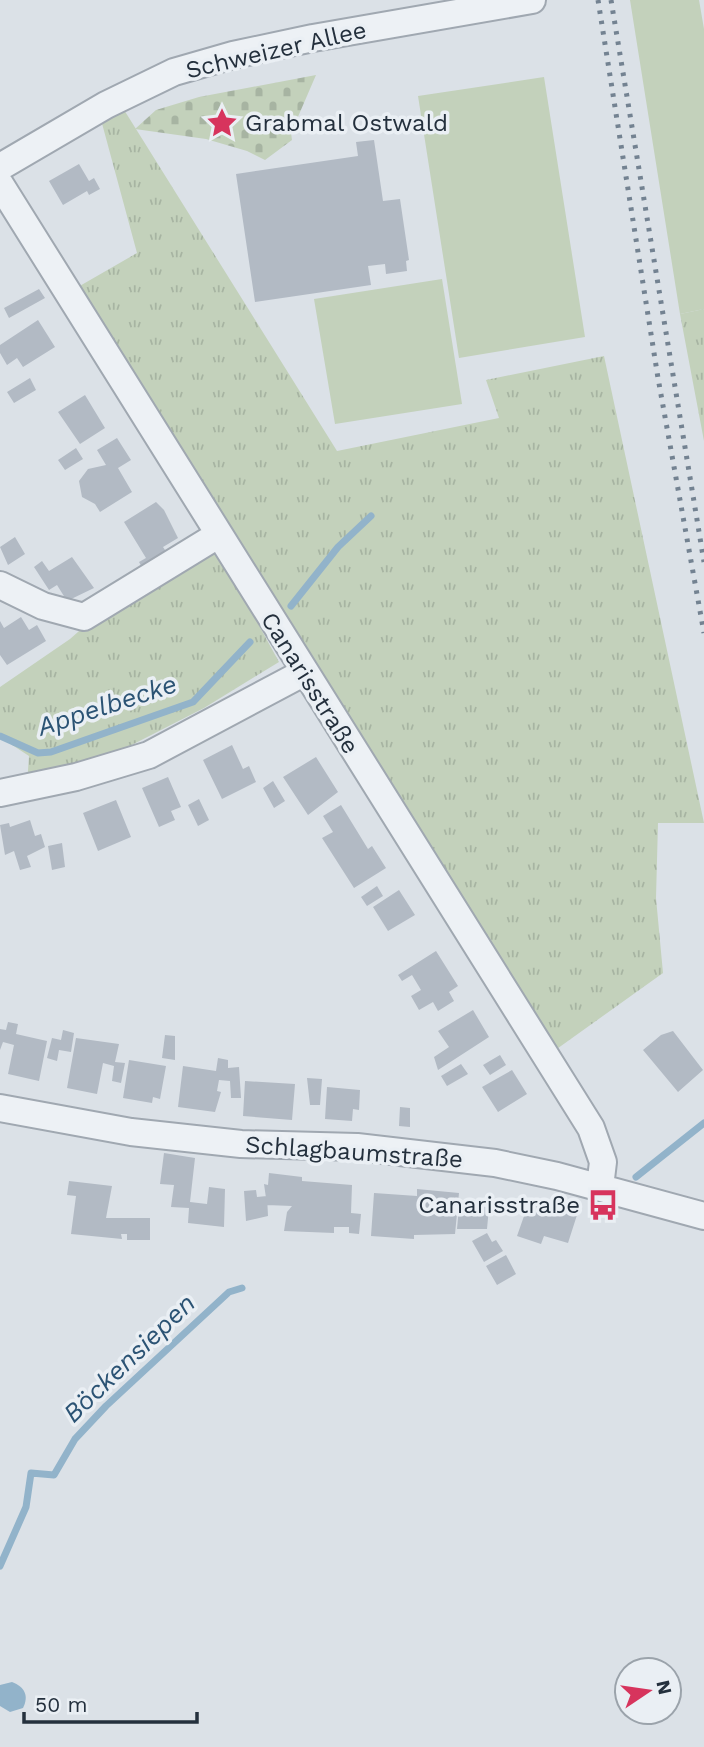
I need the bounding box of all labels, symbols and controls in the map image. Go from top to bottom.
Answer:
street label: Schweizer Allee [183,16,369,84]
place icon: Grabmal Ostwald [205,106,239,140]
place label: Grabmal Ostwald [245,109,448,137]
street label: Canarisstraße [255,607,365,759]
water label: Appelbecke [33,668,180,742]
street label: Schlagbaumstraße [244,1130,464,1174]
bus stop icon: Canarisstraße [586,1188,620,1222]
place label: Canarisstraße [418,1191,580,1219]
water label: Böckensiepen [57,1288,201,1428]
north arrow [613,1656,683,1726]
text: N [651,1678,677,1697]
scale bar [24,1680,198,1724]
text: 50 m [35,1692,87,1717]

